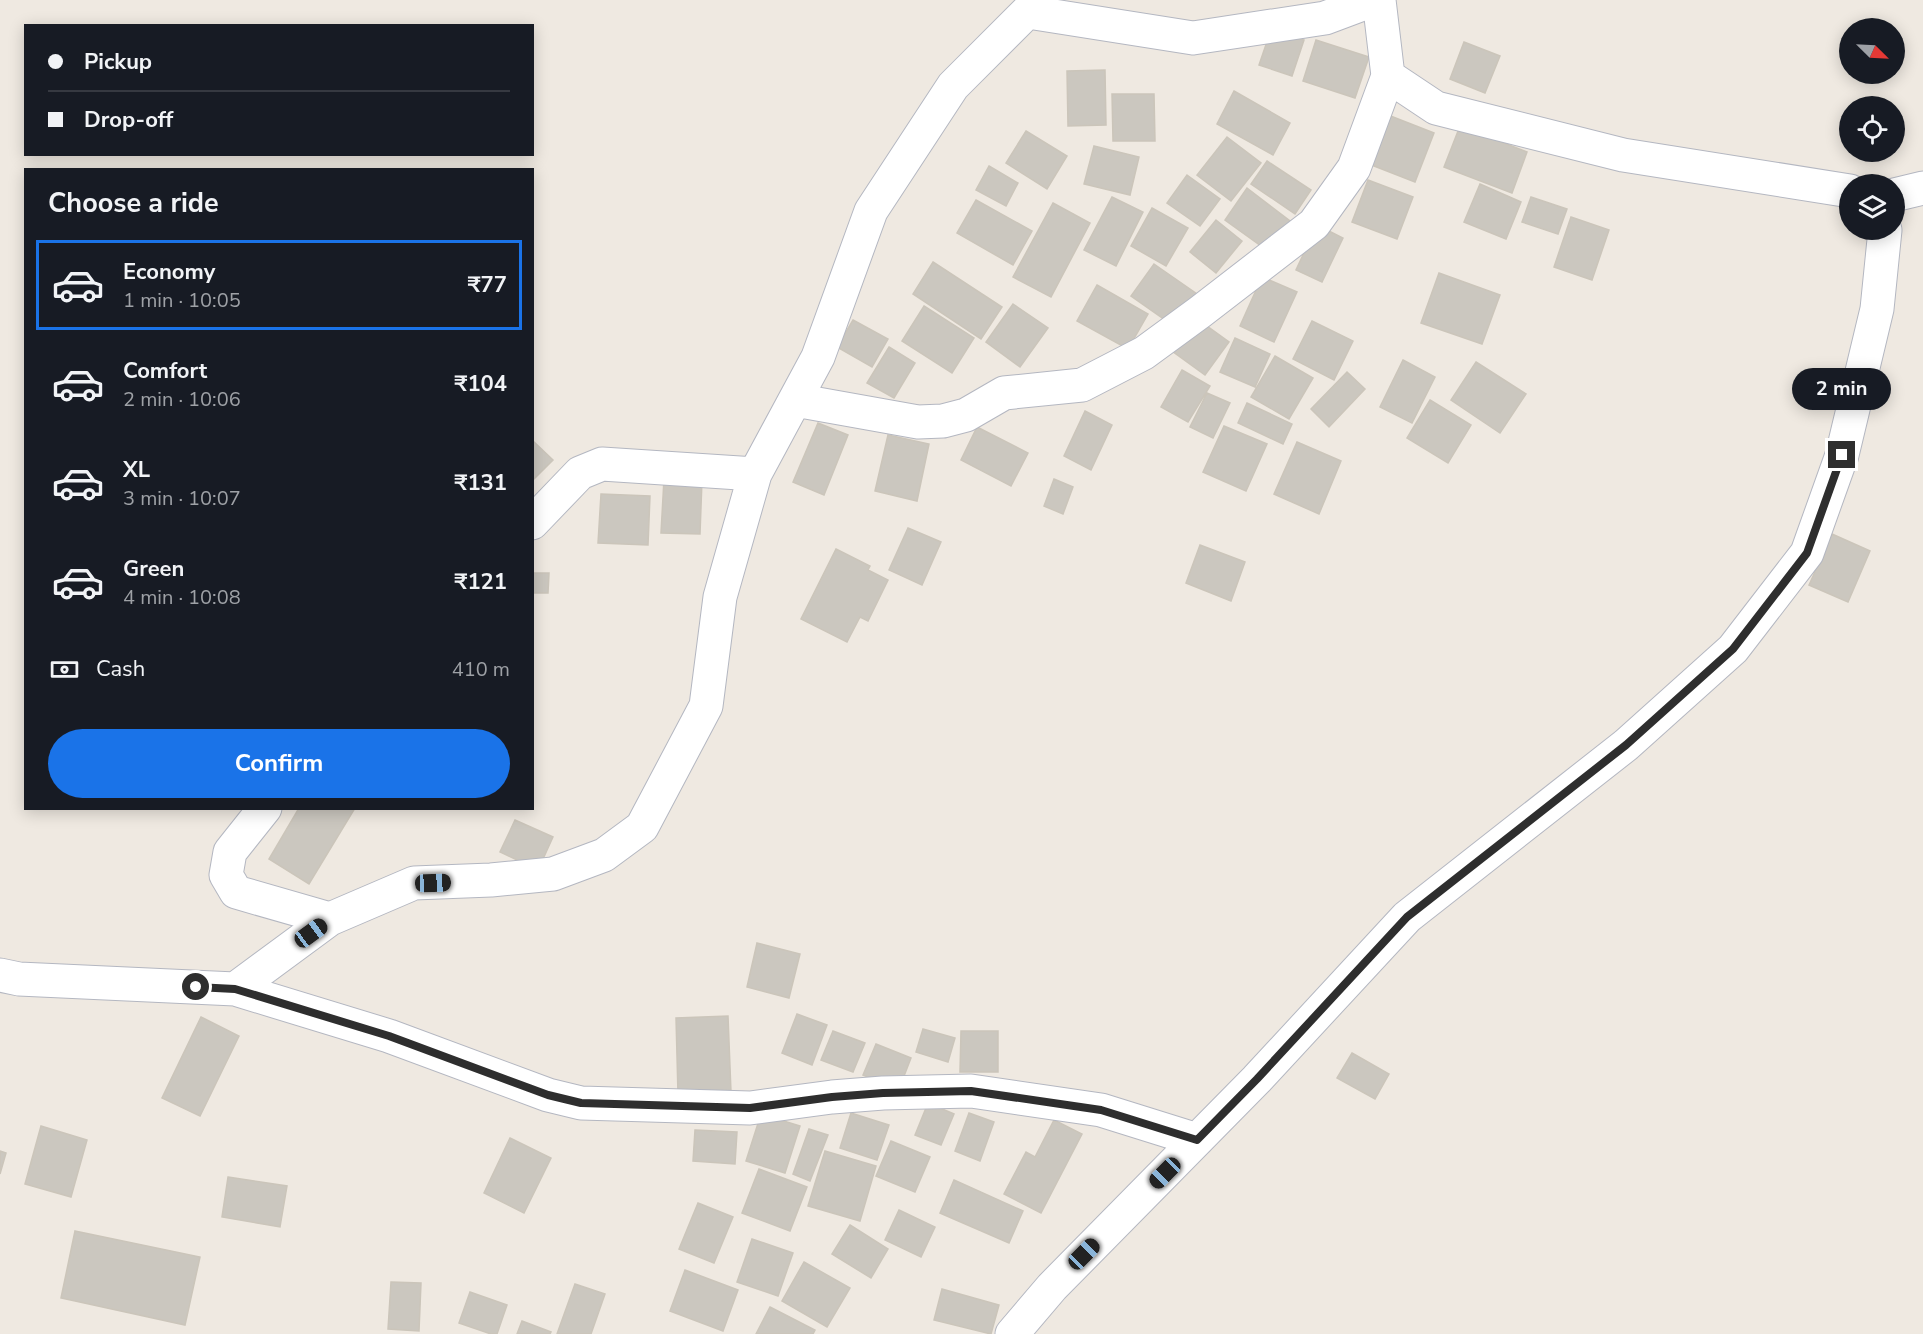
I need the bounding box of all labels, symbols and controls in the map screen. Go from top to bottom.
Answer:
north arrow [1839,18,1905,84]
map controls [1839,18,1905,240]
text: Pickup [84,47,152,77]
button: locate [1839,96,1905,162]
text: Drop-off [84,105,173,135]
button: layers [1839,174,1905,240]
text: Choose a ride [48,185,219,222]
text: Economy [123,257,215,287]
icon: car [51,258,105,312]
text: ₹77 [467,270,507,300]
text: 1 min · 10:05 [123,287,241,314]
text: Comfort [123,356,207,386]
icon: car [51,357,105,411]
callout: 2 min [1792,368,1892,410]
text: ₹104 [454,369,507,399]
text: 2 min [1816,375,1867,402]
text: 2 min · 10:06 [123,386,241,413]
route end [1828,441,1855,468]
text: XL [123,455,150,485]
icon: car [51,456,105,510]
text: ₹131 [454,468,507,498]
text: 3 min · 10:07 [123,485,241,512]
text: Green [123,554,184,584]
icon: car [51,555,105,609]
text: ₹121 [454,567,507,597]
text: 4 min · 10:08 [123,584,241,611]
icon: cash [48,653,81,686]
text: Cash [96,654,145,684]
text: 410 m [452,656,510,683]
button: Confirm [48,729,510,798]
car [415,873,451,893]
car [291,915,331,951]
route start [182,973,209,1000]
car [1146,1154,1184,1192]
car [1065,1235,1103,1273]

